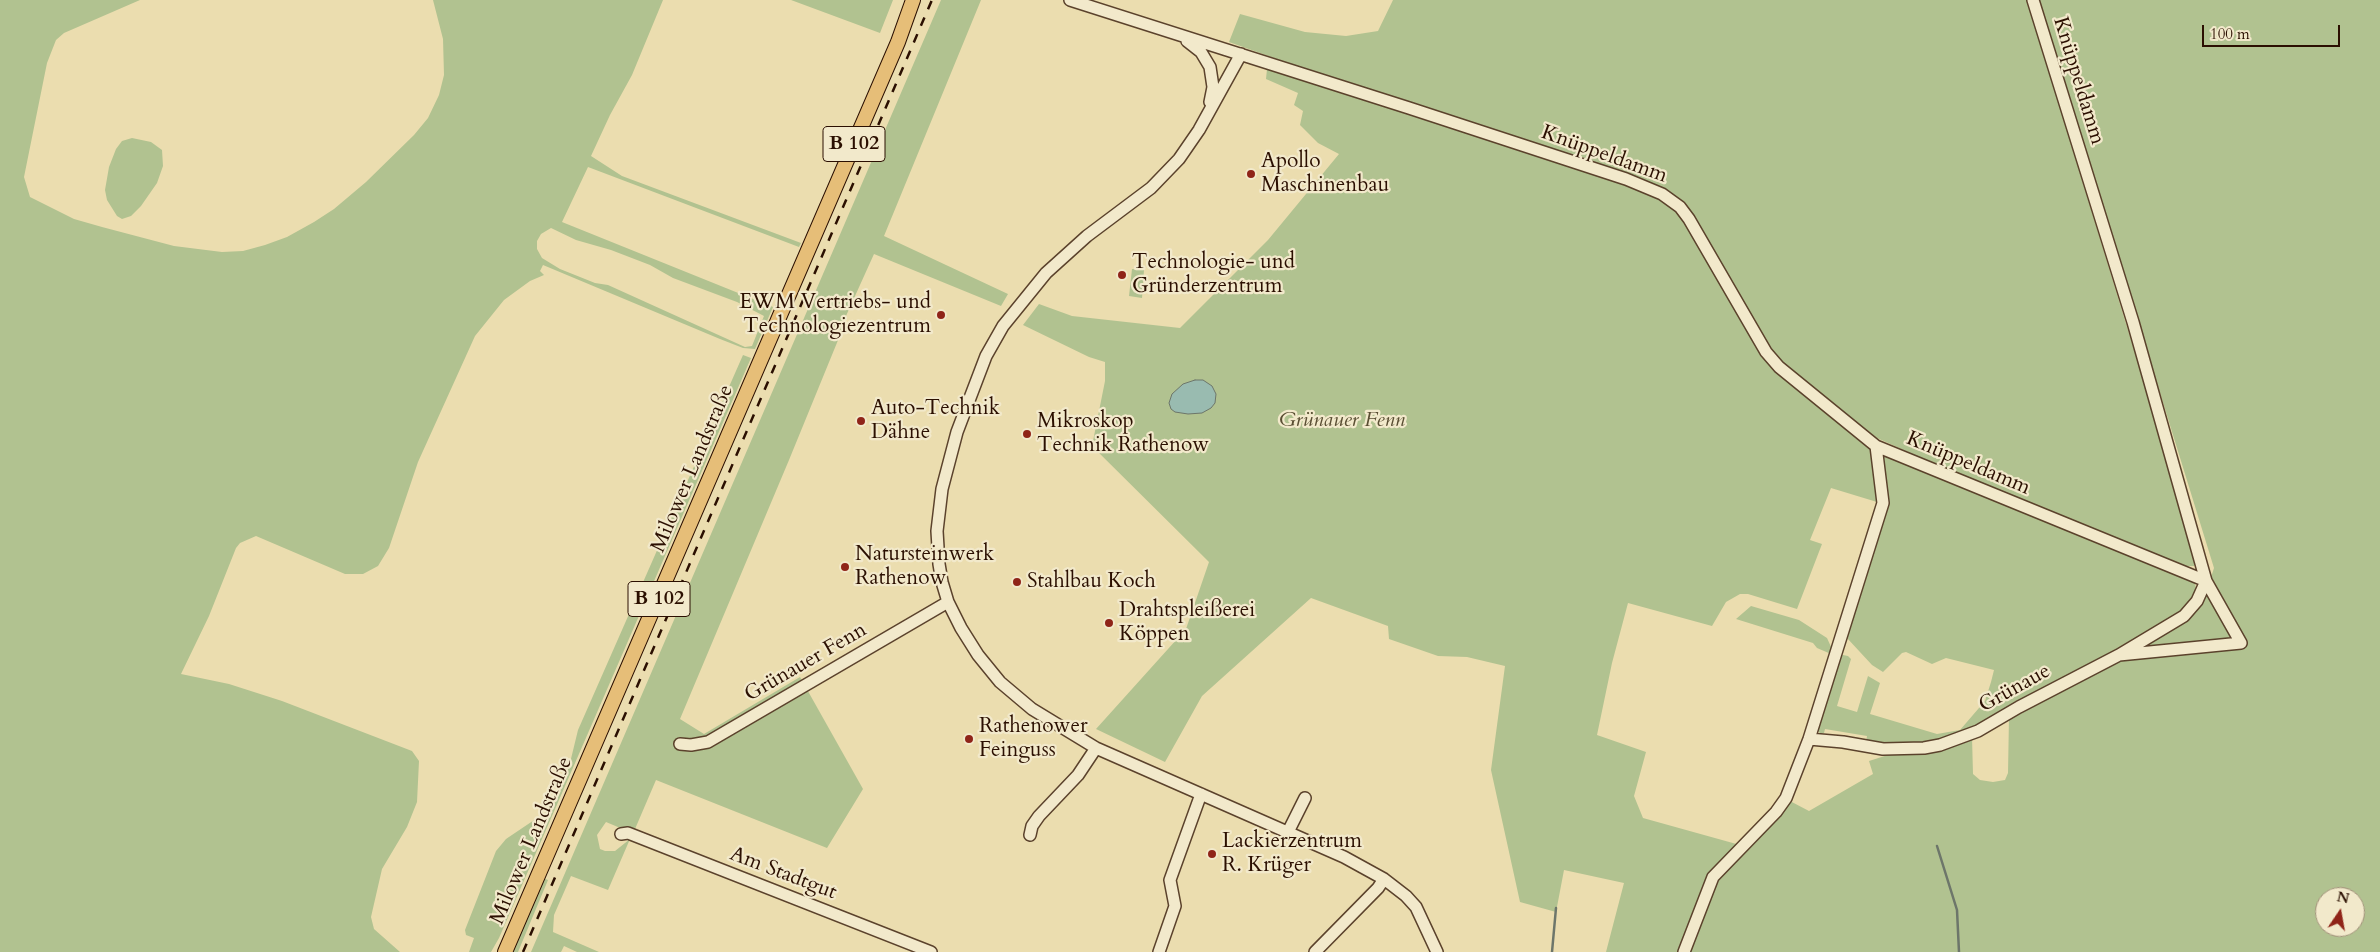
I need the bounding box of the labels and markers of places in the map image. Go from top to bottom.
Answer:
place label: Apollo Maschinenbau [1261,149,1389,199]
marker: Apollo Maschinenbau [1245,168,1257,180]
place label: Technologie- und Gründerzentrum [1132,250,1295,300]
marker: Technologie- und Gründerzentrum [1116,269,1128,281]
place label: EWM Vertriebs- und Technologiezentrum [739,290,931,340]
marker: EWM Vertriebs- und Technologiezentrum [935,309,947,321]
place label: Auto-Technik Dähne [871,396,1000,446]
place label: Mikroskop Technik Rathenow [1037,409,1209,459]
marker: Auto-Technik Dähne [855,415,867,427]
marker: Mikroskop Technik Rathenow [1021,428,1033,440]
place label: Natursteinwerk Rathenow [855,542,994,592]
marker: Natursteinwerk Rathenow [839,561,851,573]
place label: Stahlbau Koch [1027,569,1156,595]
marker: Stahlbau Koch [1011,576,1023,588]
place label: Drahtspleißerei Köppen [1119,598,1255,648]
marker: Drahtspleißerei Köppen [1103,617,1115,629]
place label: Rathenower Feinguss [979,714,1088,764]
marker: Rathenower Feinguss [963,733,975,745]
place label: Lackierzentrum R. Krüger [1222,829,1362,879]
marker: Lackierzentrum R. Krüger [1206,848,1218,860]

